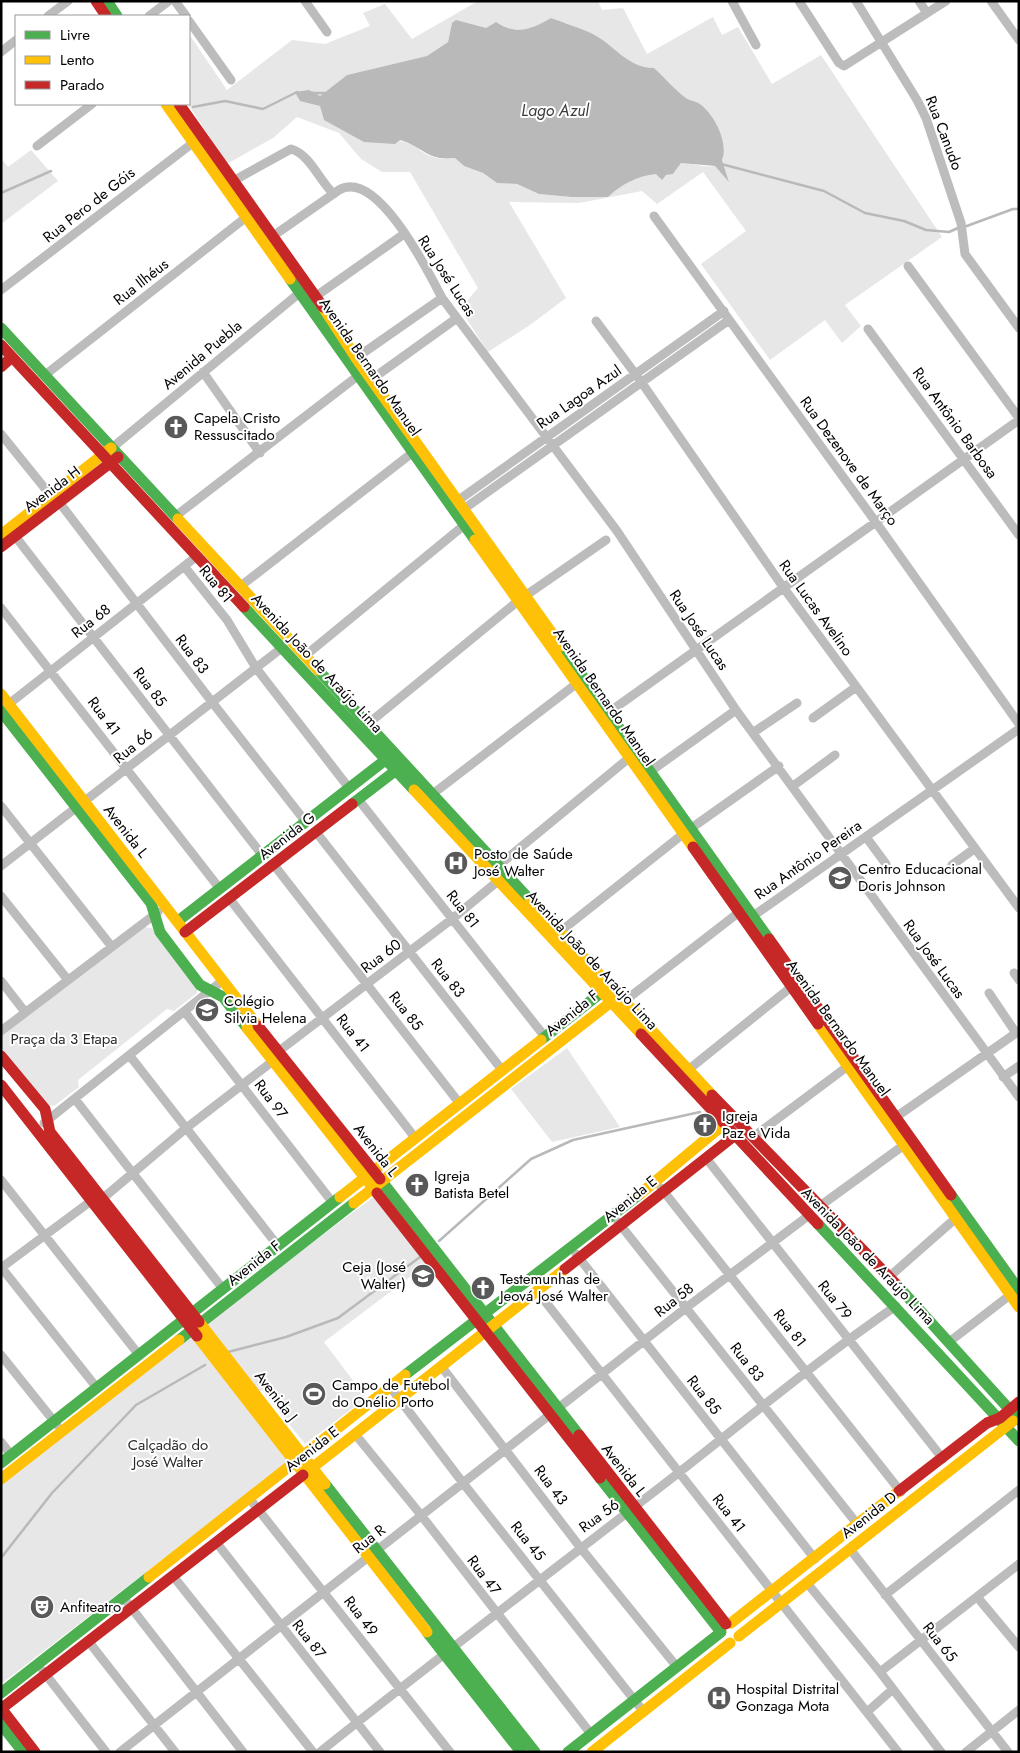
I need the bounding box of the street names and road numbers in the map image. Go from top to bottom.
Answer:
street label: Rua Canudo [920,93,968,173]
street label: Rua Pero de Góis [38,162,140,248]
street label: Rua José Lucas [412,231,482,321]
street label: Rua Ilhéus [109,253,173,311]
street label: Avenida Bernardo Manuel [314,293,426,441]
street label: Avenida Puebla [157,315,247,395]
street label: Rua Lagoa Azul [532,360,626,434]
street label: Rua Antônio Barbosa [907,363,1003,483]
street label: Rua Dezenove de Março [795,392,903,530]
street label: Avenida H [19,460,85,518]
street label: Rua Lucas Avelino [774,555,858,661]
street label: Rua 81 [194,560,238,608]
street label: Rua José Lucas [664,585,734,675]
street label: Avenida João de Araújo Lima [246,588,388,738]
street label: Rua 68 [67,599,115,643]
street label: Avenida Bernardo Manuel [548,623,660,771]
street label: Rua 83 [170,630,214,678]
street label: Rua 85 [128,663,172,711]
street label: Rua 41 [82,692,126,740]
street label: Rua 66 [108,723,158,769]
street label: Avenida L [98,800,154,862]
street label: Avenida G [254,807,320,865]
street label: Rua Antônio Pereira [750,815,866,905]
street label: Rua 81 [441,885,485,933]
street label: Avenida João de Araújo Lima [521,885,663,1035]
street label: Rua José Lucas [898,915,970,1003]
street label: Rua 60 [356,933,406,979]
street label: Rua 83 [426,954,470,1002]
street label: Avenida Bernardo Manuel [781,955,895,1101]
street label: Avenida F [541,985,603,1041]
street label: Rua 85 [384,987,428,1035]
street label: Rua 41 [331,1009,375,1057]
street label: Rua 97 [249,1075,293,1123]
street label: Avenida L [348,1119,404,1181]
street label: Avenida E [598,1170,662,1228]
street label: Avenida João de Araújo Lima [796,1182,940,1330]
street label: Avenida F [222,1235,286,1291]
street label: Rua 79 [813,1276,857,1324]
street label: Rua 58 [650,1278,698,1322]
street label: Rua 81 [768,1304,812,1352]
street label: Rua 83 [725,1338,769,1386]
street label: Avenida J [249,1366,303,1426]
street label: Rua 85 [682,1371,726,1419]
street label: Avenida E [280,1421,344,1477]
street label: Avenida L [596,1439,652,1501]
street label: Rua 43 [529,1460,573,1510]
street label: Avenida D [836,1486,902,1544]
street label: Rua 41 [707,1489,751,1537]
street label: Rua 56 [574,1494,624,1538]
street label: Rua 45 [505,1517,551,1565]
street label: Rua R [348,1519,391,1559]
street label: Rua 47 [462,1551,506,1600]
street label: Rua 49 [339,1591,383,1641]
street label: Rua 87 [287,1615,331,1663]
street label: Rua 65 [917,1617,963,1667]

